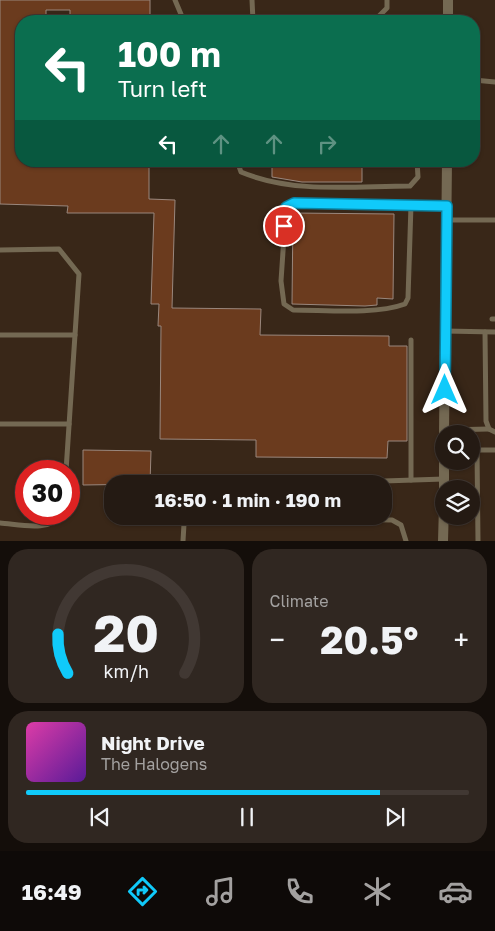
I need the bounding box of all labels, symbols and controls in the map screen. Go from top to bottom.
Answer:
text: 100 m [118,33,221,75]
icon: left [35,35,100,100]
text: Turn left [118,75,207,102]
icon: left [154,130,182,158]
icon: ahead [207,130,235,158]
icon: ahead [260,130,288,158]
icon: right [313,130,341,158]
pin [263,205,305,247]
icon: arrive [270,212,298,240]
position arrow [418,363,470,415]
map controls [435,425,480,525]
button: search [435,425,480,470]
speed limit sign: 30 [15,460,80,525]
button: layers [435,480,480,525]
text: 16:50 · 1 min · 190 m [155,488,341,511]
text: Climate [270,591,329,611]
text: 20 [93,601,159,663]
text: 20.5° [320,617,418,662]
text: − [270,623,285,656]
text: + [454,623,469,656]
text: km/h [103,660,148,682]
text: Night Drive [101,731,205,754]
text: The Halogens [101,754,207,774]
icon: previous [86,803,114,831]
icon: pause [233,803,261,831]
icon: next [381,803,409,831]
icon: directions [125,874,160,909]
icon: music [203,874,238,909]
icon: phone [282,874,317,909]
icon: climate [360,874,395,909]
icon: car [438,874,473,909]
text: 16:49 [22,878,82,905]

